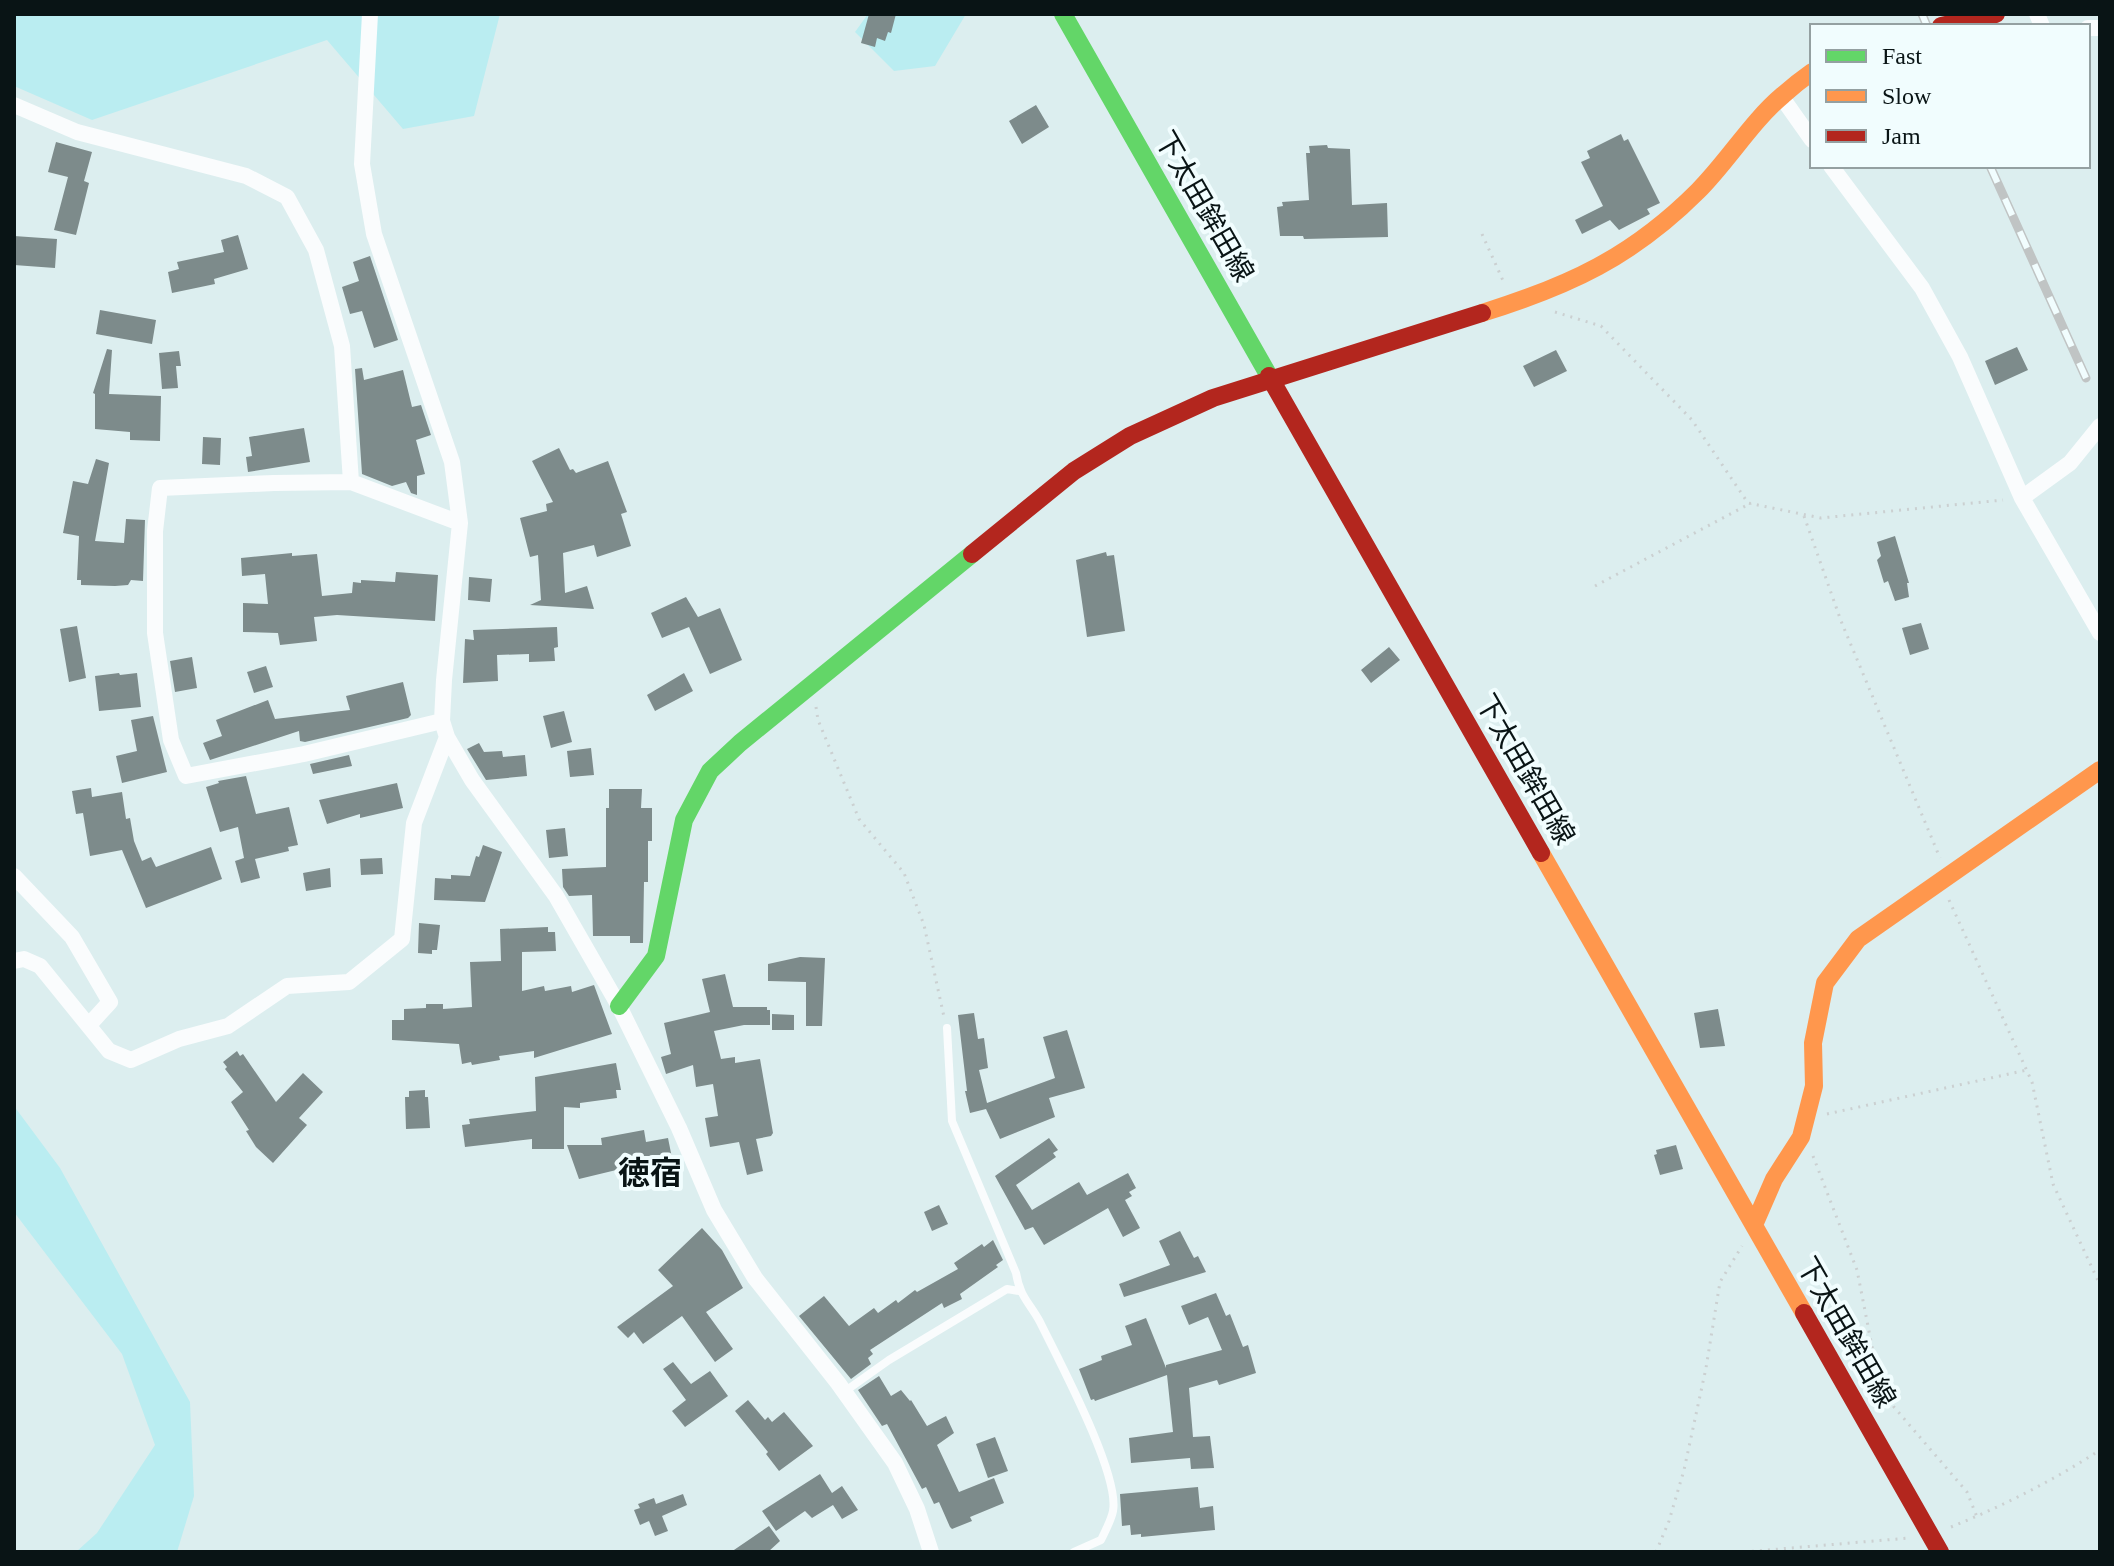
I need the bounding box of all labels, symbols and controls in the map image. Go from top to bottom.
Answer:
legend [1810,24,2090,168]
text: Fast [1882,43,1922,69]
text: Slow [1882,83,1932,109]
text: Jam [1882,123,1921,149]
street label: 下太田鉾田線 [1149,126,1260,287]
street label: 下太田鉾田線 [1470,689,1581,850]
district label: 徳宿 [618,1155,682,1191]
street label: 下太田鉾田線 [1791,1252,1902,1413]

